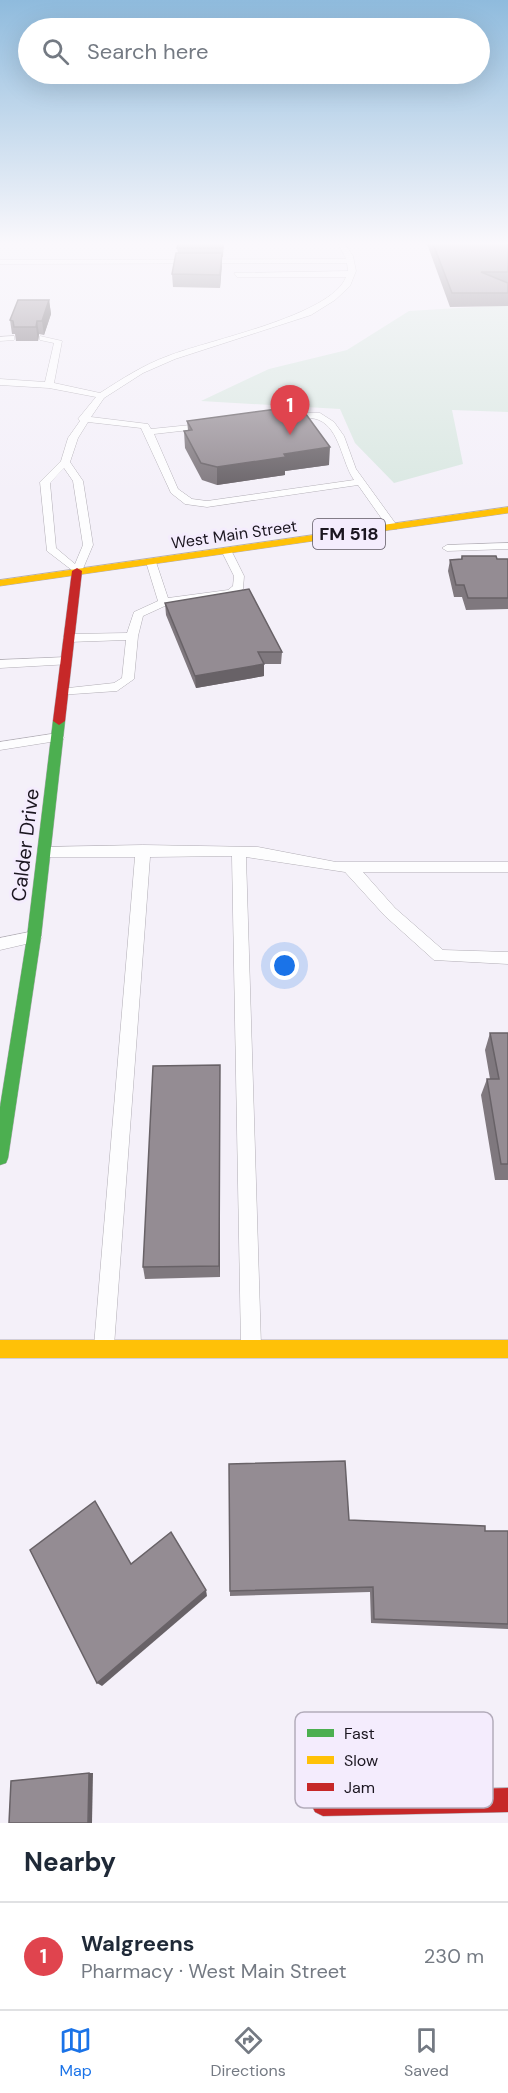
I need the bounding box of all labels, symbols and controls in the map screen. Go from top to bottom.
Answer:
search box [18,18,490,84]
icon: search [39,35,72,68]
text: Search here [87,37,208,66]
pin: 1 [270,386,310,435]
street label: West Main Street [170,515,298,554]
road number: FM 518 [313,519,385,549]
street label: Calder Drive [5,787,45,903]
your location [270,951,299,980]
legend [295,1712,493,1808]
text: Fast [344,1723,375,1744]
text: Slow [344,1750,378,1771]
text: Jam [344,1777,375,1798]
text: Nearby [24,1845,116,1879]
text: Walgreens [81,1929,195,1958]
text: 1 [40,1943,47,1969]
text: 230 m [424,1943,484,1969]
text: Pharmacy · West Main Street [81,1958,347,1984]
tab: Map [59,2024,92,2081]
tab: Directions [210,2024,286,2081]
tab: Saved [404,2024,449,2081]

